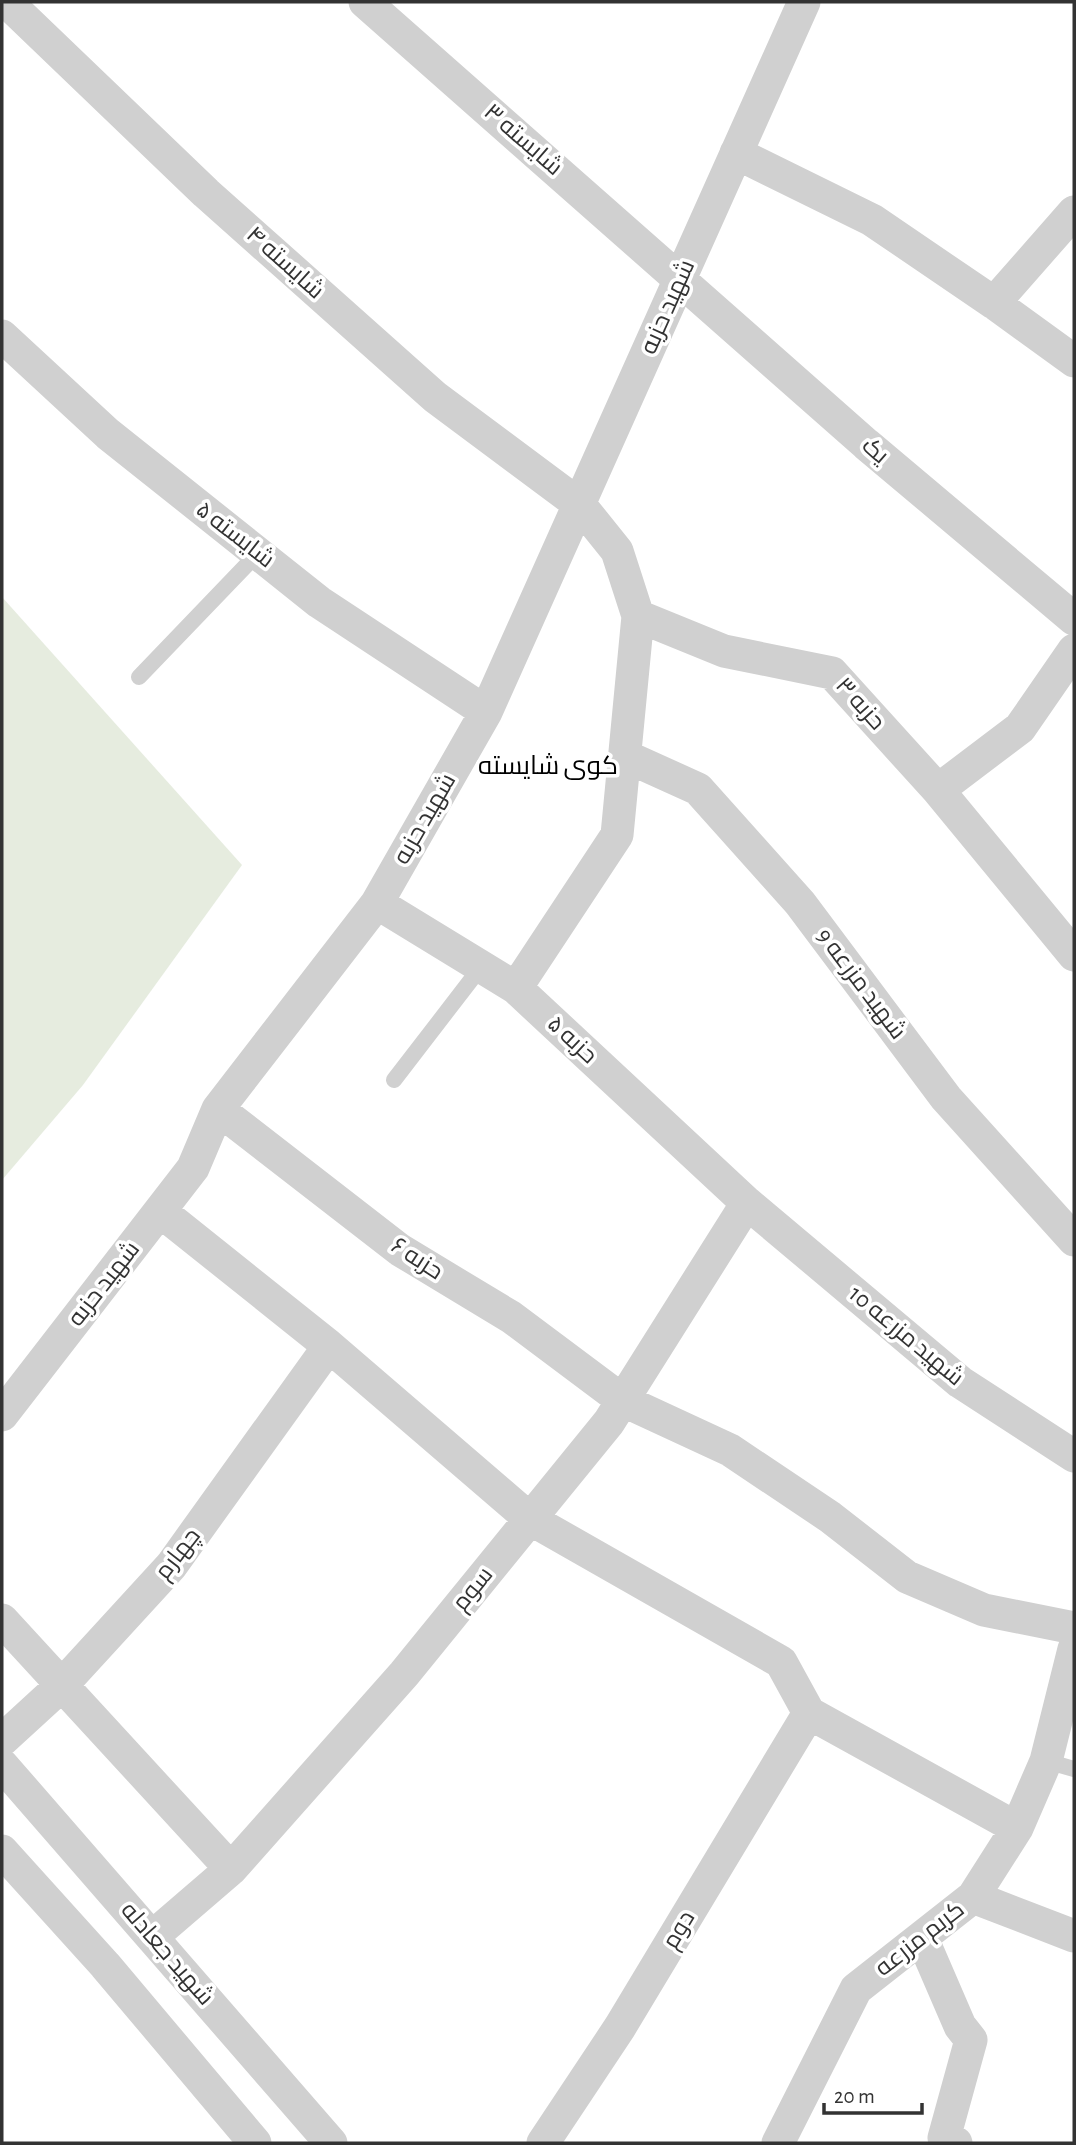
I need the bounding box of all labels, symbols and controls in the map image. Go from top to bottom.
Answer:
street label: شایسته ۳ [479,99,567,180]
street label: شایسته ۴ [242,222,329,304]
street label: شهید حزبه [636,256,700,358]
street label: یک [857,433,893,469]
street label: شایسته ۵ [191,496,279,573]
street label: حزبه ۳ [831,673,889,735]
district label: کوی شایسته [478,753,618,780]
street label: شهید حزبه [389,769,461,869]
street label: شهید مزرعه 9 [811,924,911,1044]
street label: حزبه ۵ [543,1011,601,1069]
street label: حزبه ۶ [387,1234,447,1284]
street label: شهید حزبه [63,1236,145,1332]
street label: شهید مزرعه 10 [843,1281,969,1391]
street label: چهارم [151,1524,208,1586]
street label: سوم [448,1563,500,1617]
street label: شهید جعادله [115,1897,219,2011]
street label: کریم مزرعه [871,1897,971,1983]
street label: دوم [658,1907,702,1955]
scale bar [824,2072,922,2116]
text: 20 m [834,2086,875,2107]

